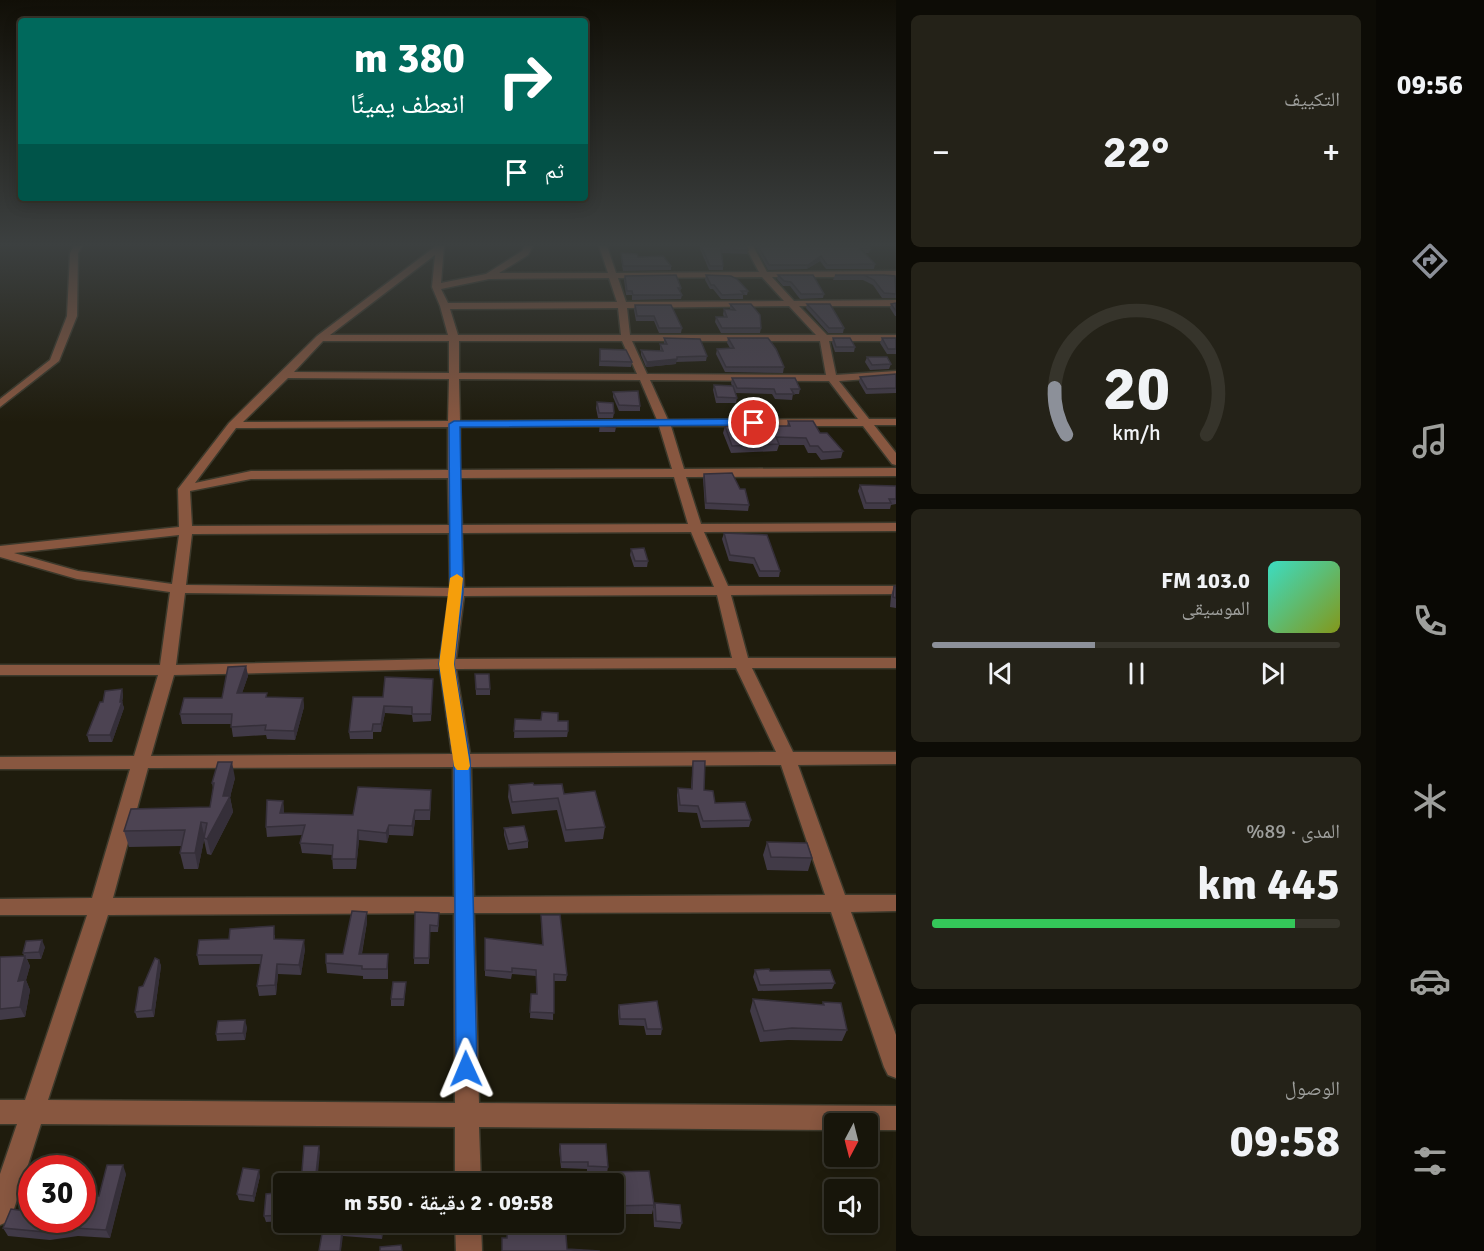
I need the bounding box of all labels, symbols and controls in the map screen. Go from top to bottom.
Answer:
text: 380 m [354,33,465,84]
icon: right [486,42,564,120]
text: 09:56 [1397,69,1463,102]
text: التكييف [1284,87,1340,112]
text: انعطف يمينًا [350,88,465,121]
text: 22° [1103,125,1169,180]
text: − [932,132,950,173]
text: + [1322,132,1340,173]
icon: arrive [500,156,533,189]
text: ثم [545,157,564,184]
icon: directions [1409,240,1451,282]
text: 20 [1102,350,1170,427]
pin [728,397,779,448]
icon: arrive [737,406,770,439]
icon: music [1409,420,1451,462]
text: km/h [1112,421,1160,447]
text: 103.0 FM [1161,567,1250,594]
text: الموسيقى [1182,596,1250,621]
icon: phone [1409,600,1451,642]
icon: previous [984,657,1017,690]
icon: pause [1120,657,1153,690]
icon: next [1256,657,1289,690]
icon: climate [1409,780,1451,822]
text: المدى · 89% [1246,819,1340,844]
text: 445 km [1197,857,1340,912]
icon: car [1409,960,1451,1002]
position arrow [434,1037,498,1101]
text: الوصول [1285,1076,1340,1101]
north arrow [824,1113,878,1167]
map controls [824,1113,878,1233]
text: 09:58 [1230,1114,1340,1169]
icon: filters [1409,1140,1451,1182]
speed limit sign: 30 [18,1155,96,1233]
button: sound [824,1179,878,1233]
text: 09:58 · 2 دقيقة · 550 m [344,1189,553,1216]

